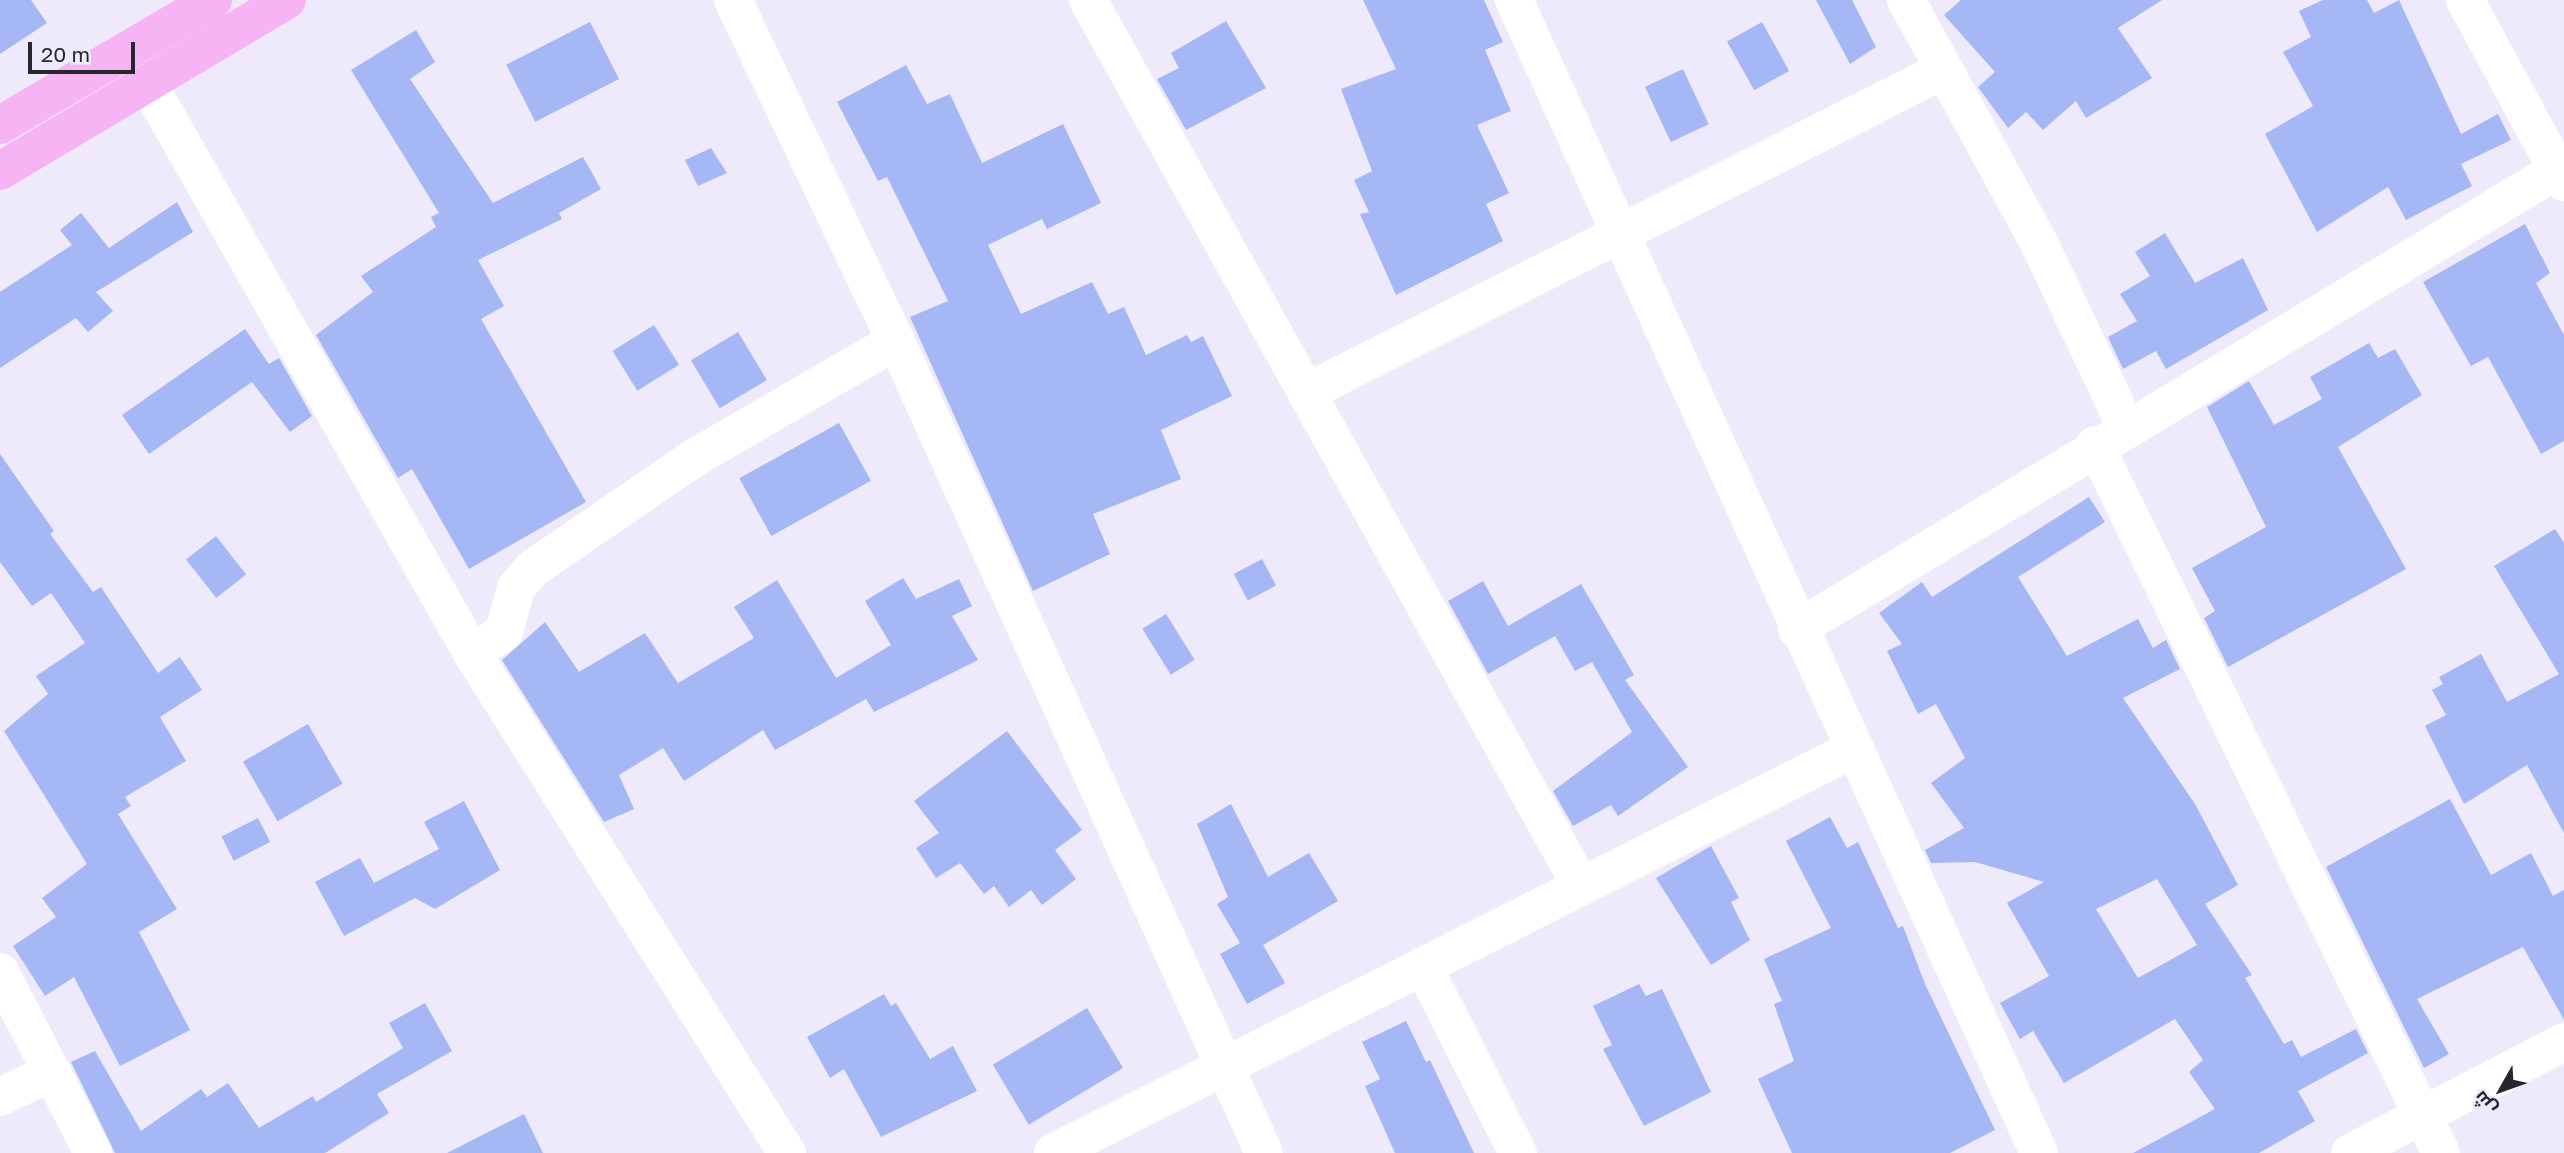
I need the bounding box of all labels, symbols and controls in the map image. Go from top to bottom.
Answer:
scale bar [32,28,138,72]
text: 20 m [41,41,90,67]
north arrow [2466,1055,2536,1125]
text: ش [2468,1087,2501,1121]

